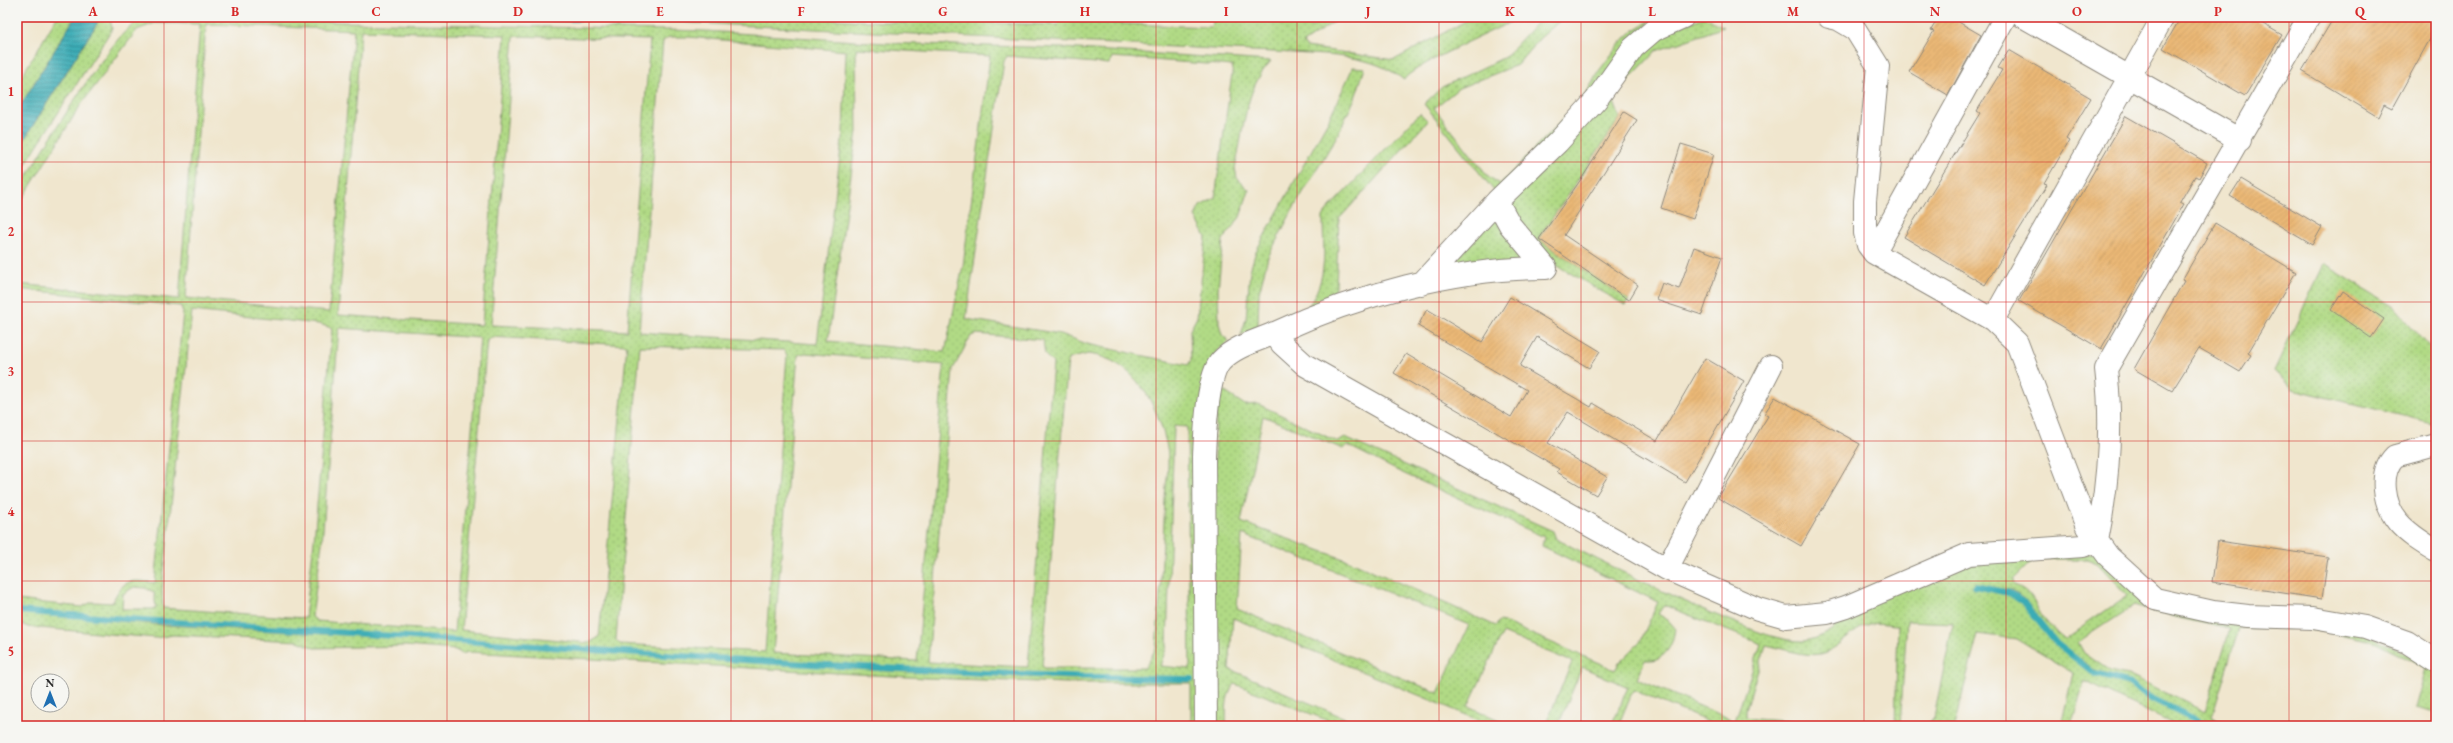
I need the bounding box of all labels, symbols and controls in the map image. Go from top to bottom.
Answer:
text: A [87,3,98,20]
text: B [231,3,239,20]
text: C [371,3,381,20]
text: D [513,3,523,20]
text: E [656,3,664,20]
text: F [797,3,805,20]
text: G [938,3,948,20]
text: H [1080,3,1091,20]
text: I [1224,3,1229,20]
text: J [1364,3,1371,20]
text: K [1505,3,1516,20]
text: L [1648,3,1656,20]
text: M [1787,3,1799,20]
text: N [1930,3,1941,20]
text: O [2072,3,2082,20]
text: P [2214,3,2222,20]
text: Q [2355,3,2367,20]
text: 1 [8,83,15,100]
text: 2 [8,223,15,240]
text: 3 [8,363,15,380]
text: 4 [8,503,15,520]
text: 5 [8,643,14,660]
north arrow [30,673,70,713]
text: N [46,676,55,690]

